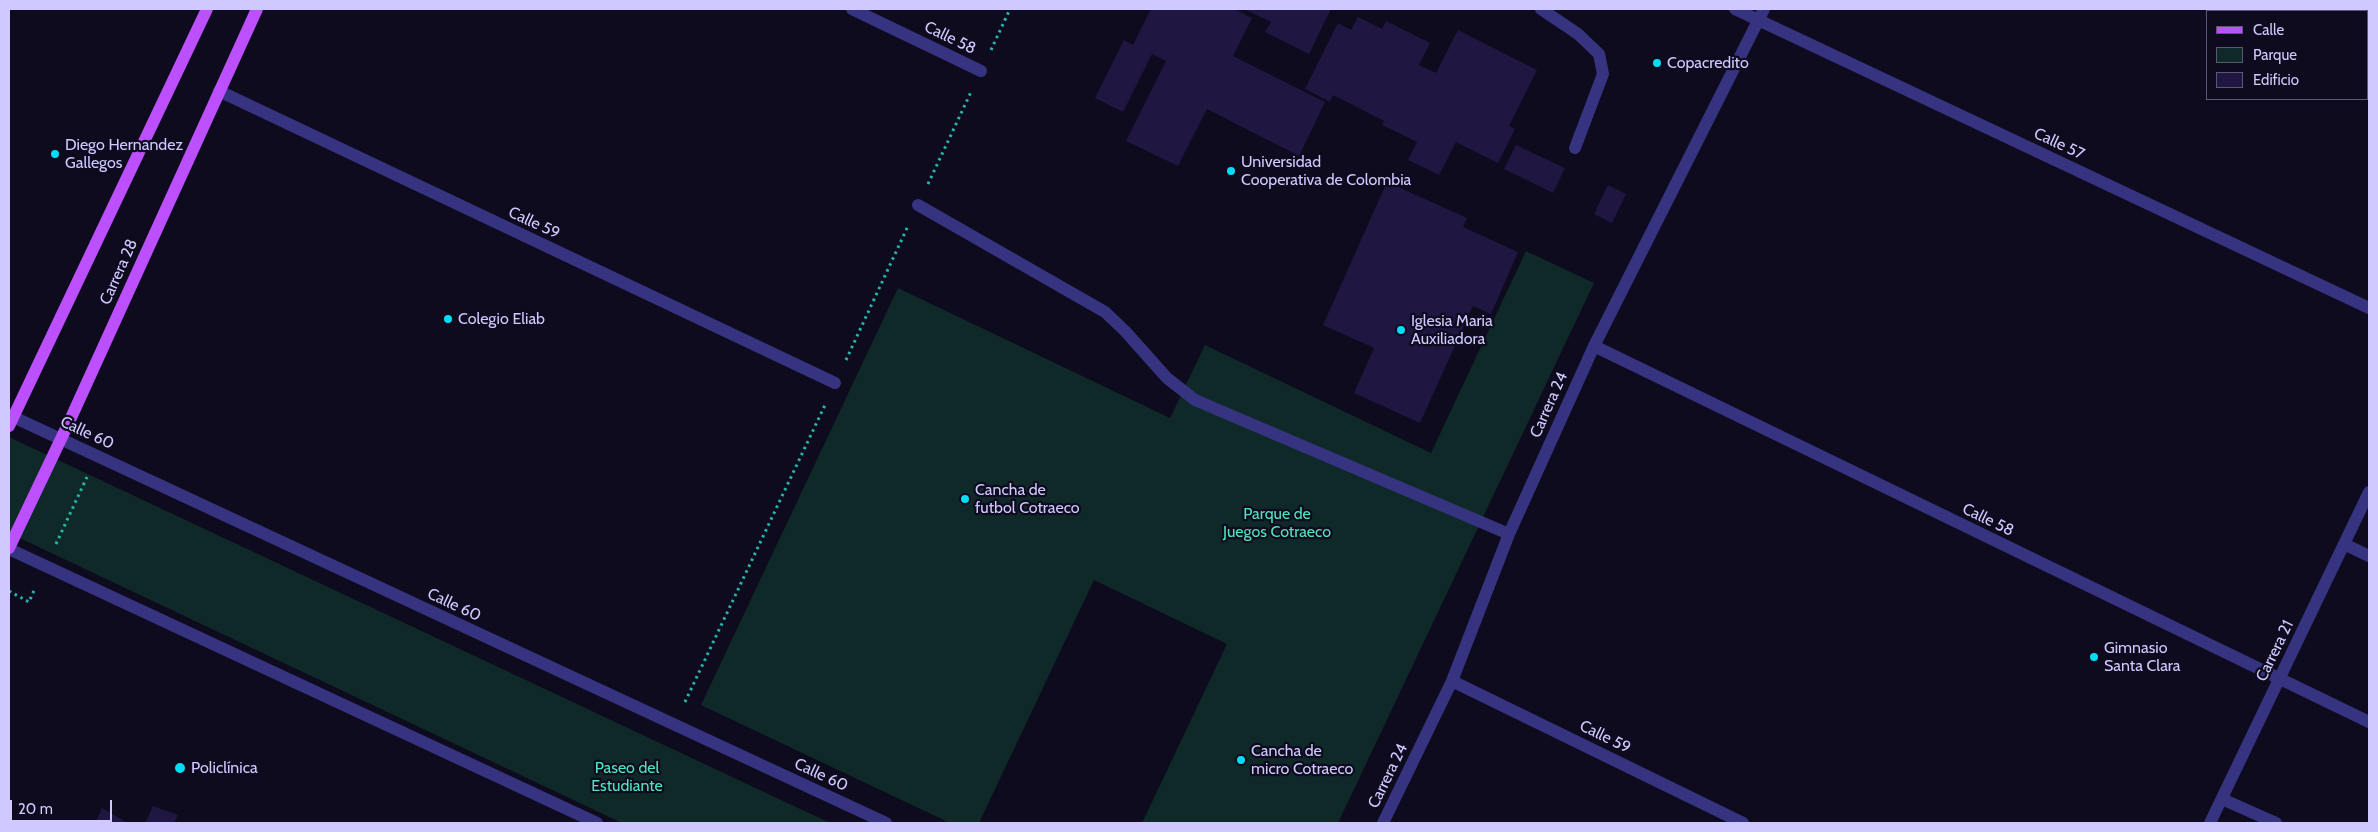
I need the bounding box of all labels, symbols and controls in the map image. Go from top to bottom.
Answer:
legend [2206,10,2368,100]
street label: Calle 58 [921,17,979,59]
text: Calle [2253,21,2284,39]
text: Parque [2253,46,2297,64]
place label: Copacredito [1667,53,1749,73]
marker: Copacredito [1651,57,1663,69]
text: Edificio [2253,71,2299,89]
street label: Calle 57 [2031,124,2087,164]
place label: Diego Hernandez Gallegos [65,135,183,173]
marker: Diego Hernandez Gallegos [49,148,61,160]
place label: Universidad Cooperativa de Colombia [1241,152,1411,190]
marker: Universidad Cooperativa de Colombia [1225,165,1237,177]
street label: Calle 59 [505,203,563,243]
street label: Carrera 28 [96,236,142,308]
place label: Colegio Eliab [458,309,545,329]
place label: Iglesia Maria Auxiliadora [1411,311,1493,349]
marker: Colegio Eliab [442,313,454,325]
marker: Iglesia Maria Auxiliadora [1395,324,1407,336]
street label: Carrera 24 [1526,369,1572,441]
street label: Calle 60 [57,412,117,454]
place label: Cancha de futbol Cotraeco [975,480,1080,518]
marker: Cancha de futbol Cotraeco [959,493,971,505]
street label: Calle 58 [1959,499,2017,541]
park label: Parque de Juegos Cotraeco [1223,504,1331,542]
street label: Calle 60 [424,584,484,626]
street label: Carrera 21 [2252,617,2298,685]
place label: Gimnasio Santa Clara [2104,638,2180,676]
marker: Gimnasio Santa Clara [2088,651,2100,663]
street label: Calle 59 [1576,716,1634,758]
place label: Cancha de micro Cotraeco [1251,741,1353,779]
street label: Carrera 24 [1364,741,1412,811]
street label: Calle 60 [791,754,851,796]
marker: Cancha de micro Cotraeco [1235,754,1247,766]
place label: Policlínica [191,758,258,778]
park label: Paseo del Estudiante [591,758,663,796]
marker: Policlínica [173,761,187,775]
scale bar [12,790,115,822]
text: 20 m [18,800,53,818]

